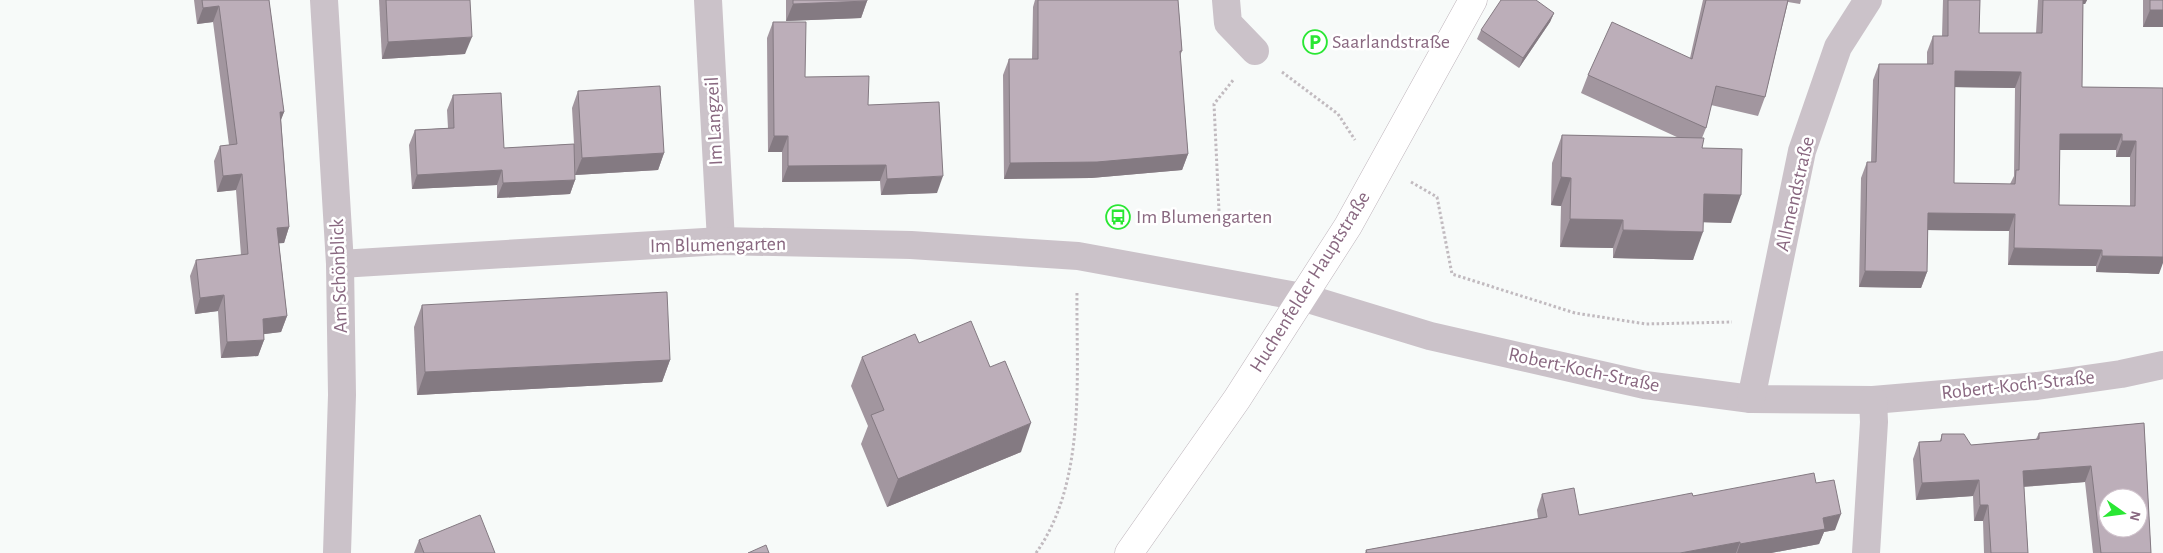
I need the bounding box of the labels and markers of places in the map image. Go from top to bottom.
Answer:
parking icon: Saarlandstraße [1302,29,1328,55]
place label: Saarlandstraße [1332,32,1450,52]
bus stop icon: Im Blumengarten [1105,204,1131,230]
place label: Im Blumengarten [1136,207,1272,227]

